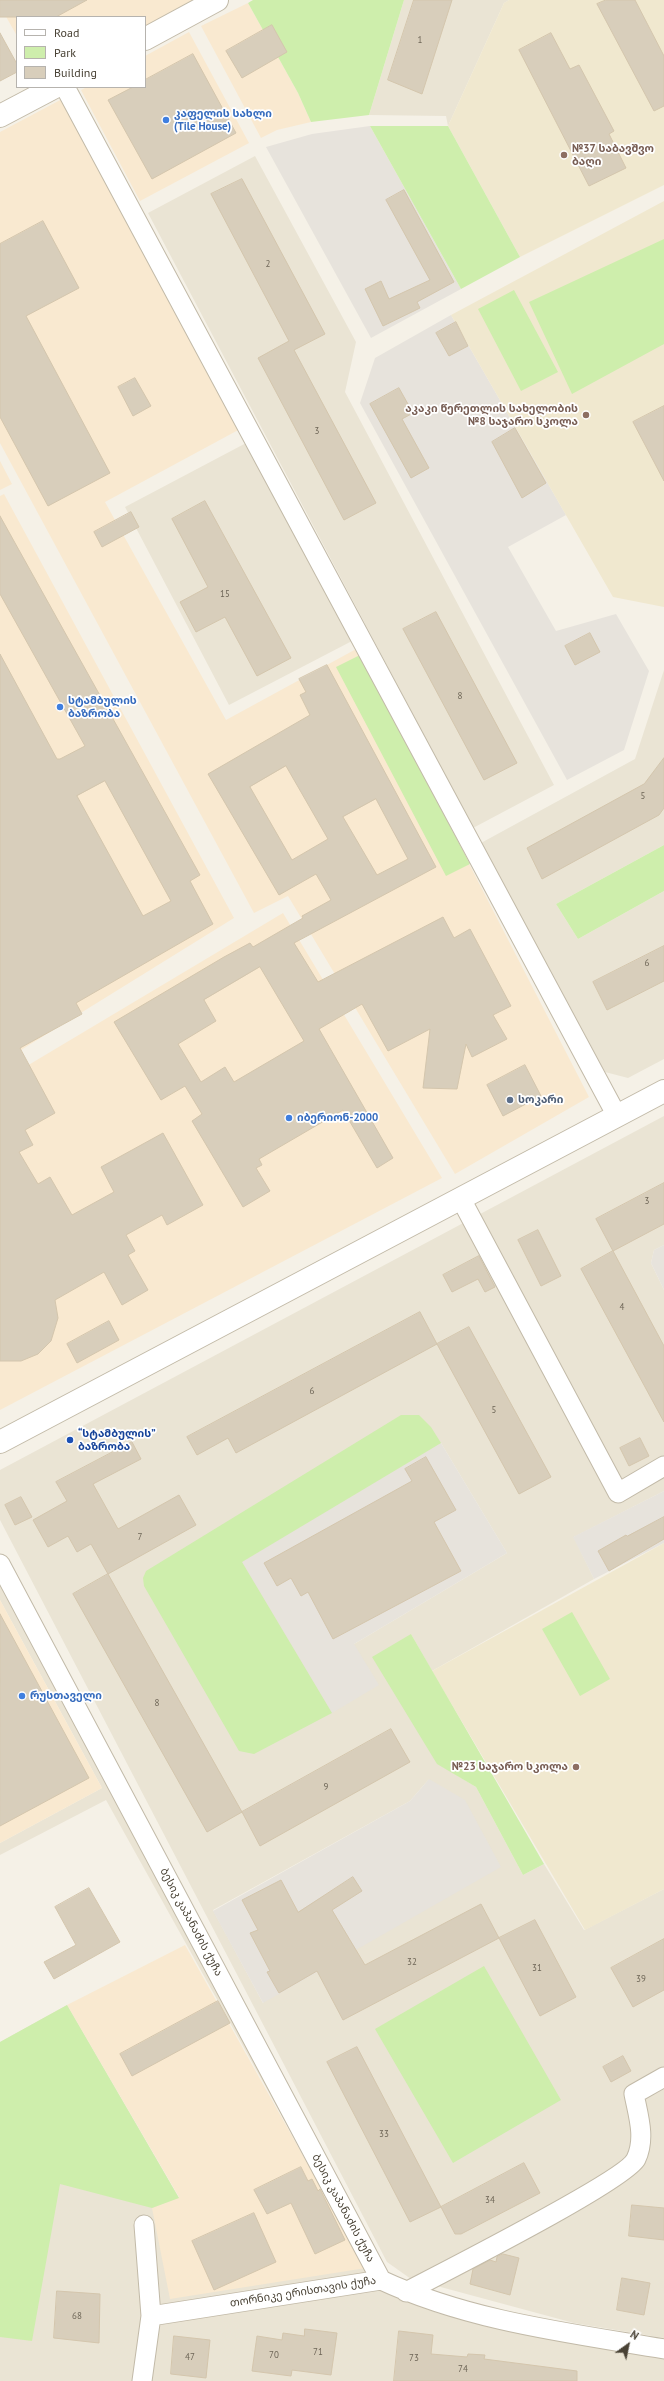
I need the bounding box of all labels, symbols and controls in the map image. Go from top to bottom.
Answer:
legend [16,16,146,88]
text: Road [54,25,79,40]
house number: 1 [418,35,422,45]
text: Park [54,45,76,60]
text: Building [54,65,97,80]
place label: კაფელის სახლი (Tile House) [174,107,272,133]
marker: კაფელის სახლი (Tile House) [161,115,171,125]
place label: №37 საბავშვო ბაღი [572,142,654,168]
marker: №37 საბავშვო ბაღი [559,150,569,160]
house number: 2 [266,259,270,269]
place label: აკაკი წერეთლის სახელობის №8 საჯარო სკოლა [405,402,578,428]
marker: აკაკი წერეთლის სახელობის №8 საჯარო სკოლა [581,410,591,420]
house number: 3 [315,426,319,436]
house number: 15 [220,589,230,599]
house number: 8 [458,691,462,701]
place label: სტამბულის ბაზრობა [68,694,137,720]
marker: სტამბულის ბაზრობა [55,702,65,712]
house number: 5 [641,791,645,801]
house number: 6 [645,958,649,968]
place label: სოკარი [518,1093,563,1107]
marker: სოკარი [505,1095,515,1105]
place label: იბერიონ-2000 [297,1111,378,1125]
marker: იბერიონ-2000 [284,1113,294,1123]
house number: 3 [645,1196,649,1206]
house number: 4 [620,1302,624,1312]
house number: 6 [310,1386,314,1396]
house number: 5 [492,1405,496,1415]
place label: “სტამბულის” ბაზრობა [78,1427,155,1453]
marker: “სტამბულის” ბაზრობა [65,1435,75,1445]
house number: 7 [138,1532,142,1542]
place label: რუსთაველი [30,1689,102,1703]
marker: რუსთაველი [17,1691,27,1701]
house number: 8 [155,1698,159,1708]
place label: №23 საჯარო სკოლა [452,1760,568,1774]
marker: №23 საჯარო სკოლა [571,1762,581,1772]
house number: 9 [324,1782,328,1792]
street label: ბესიკ კაპანაძის ქუჩა [157,1866,225,1978]
house number: 32 [407,1957,417,1967]
house number: 31 [532,1963,542,1973]
house number: 39 [636,1974,646,1984]
house number: 33 [379,2129,389,2139]
street label: ბესიკ კაპანაძის ქუჩა [309,2152,377,2264]
house number: 34 [485,2195,495,2205]
street label: თორნიკე ერისთავის ქუჩა [229,2274,377,2310]
house number: 68 [72,2311,82,2321]
north arrow [608,2325,648,2365]
text: N [628,2327,641,2343]
house number: 71 [313,2347,323,2357]
house number: 70 [269,2350,279,2360]
house number: 47 [185,2352,195,2362]
house number: 73 [409,2353,419,2363]
house number: 74 [458,2364,468,2374]

